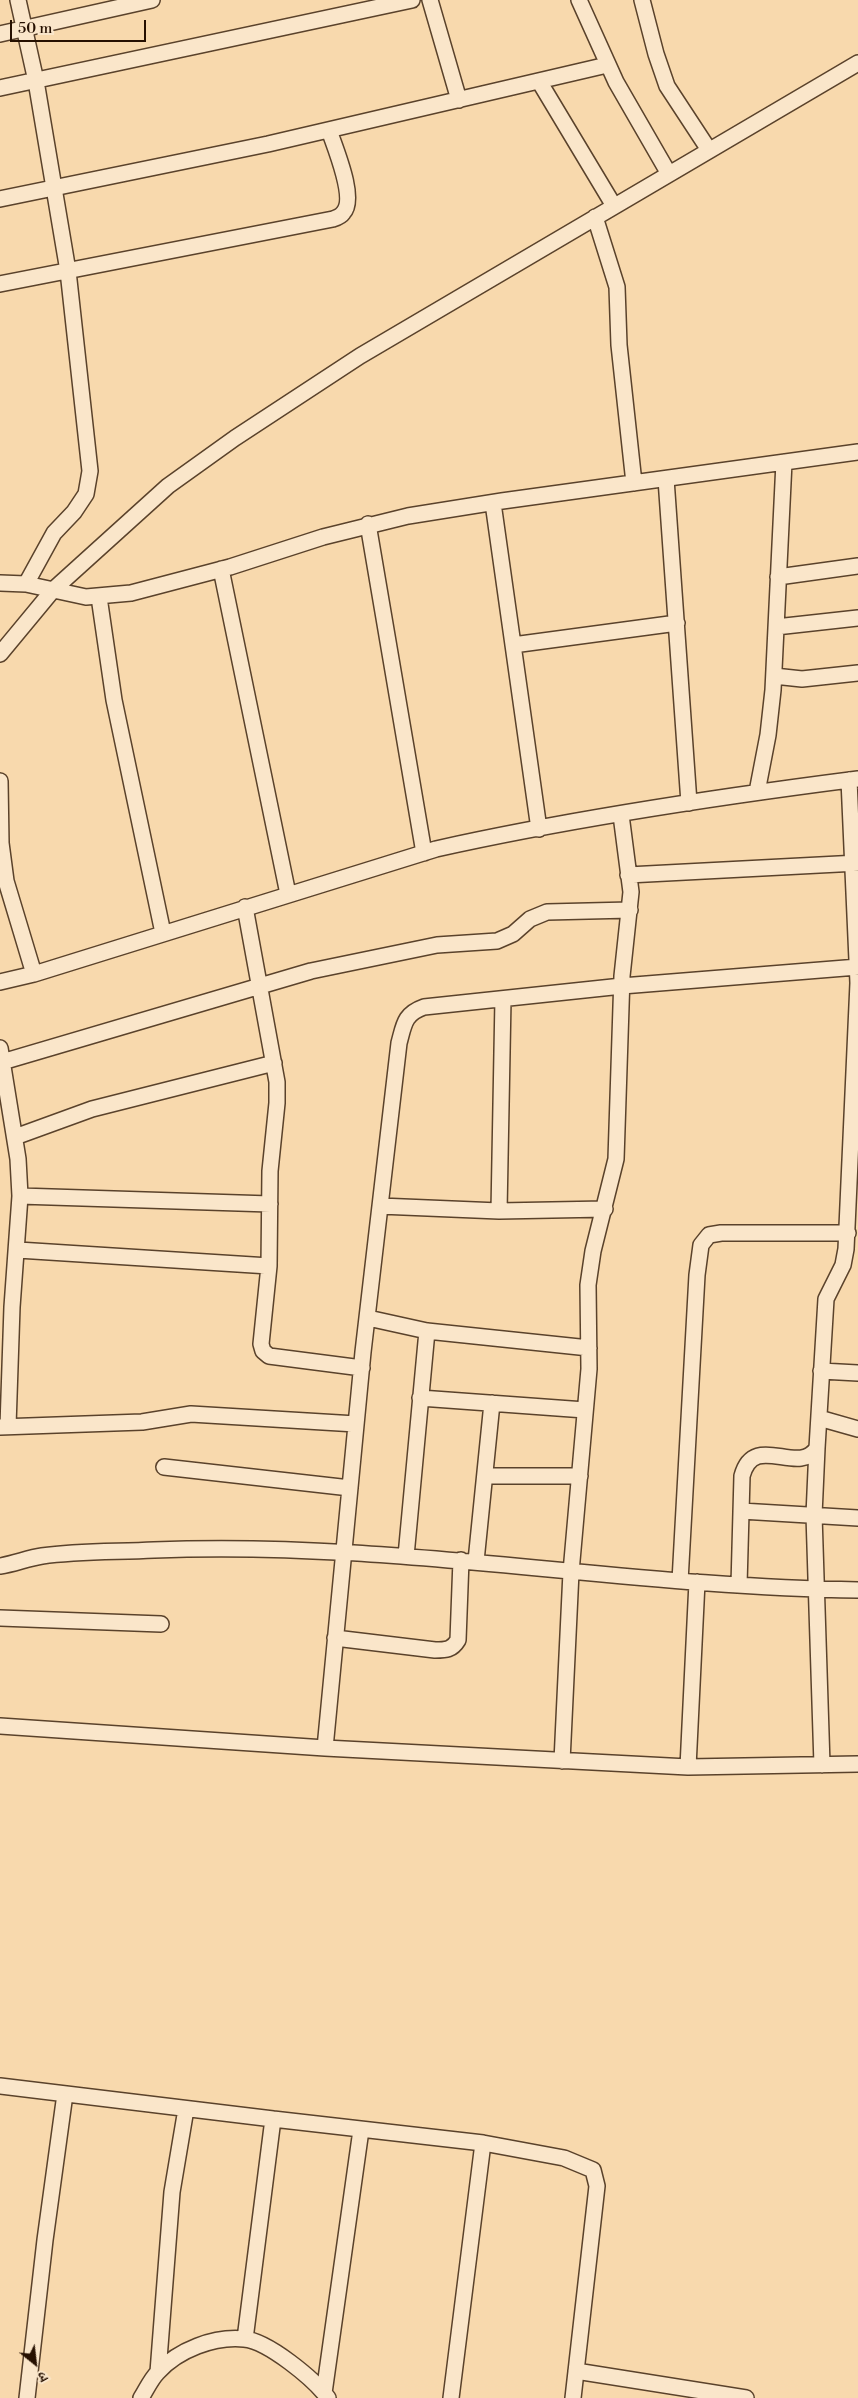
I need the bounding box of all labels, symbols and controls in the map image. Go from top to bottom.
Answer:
scale bar [12,10,149,42]
text: 50 m [18,19,52,38]
north arrow [10,2338,60,2388]
text: उ [35,2367,50,2386]

